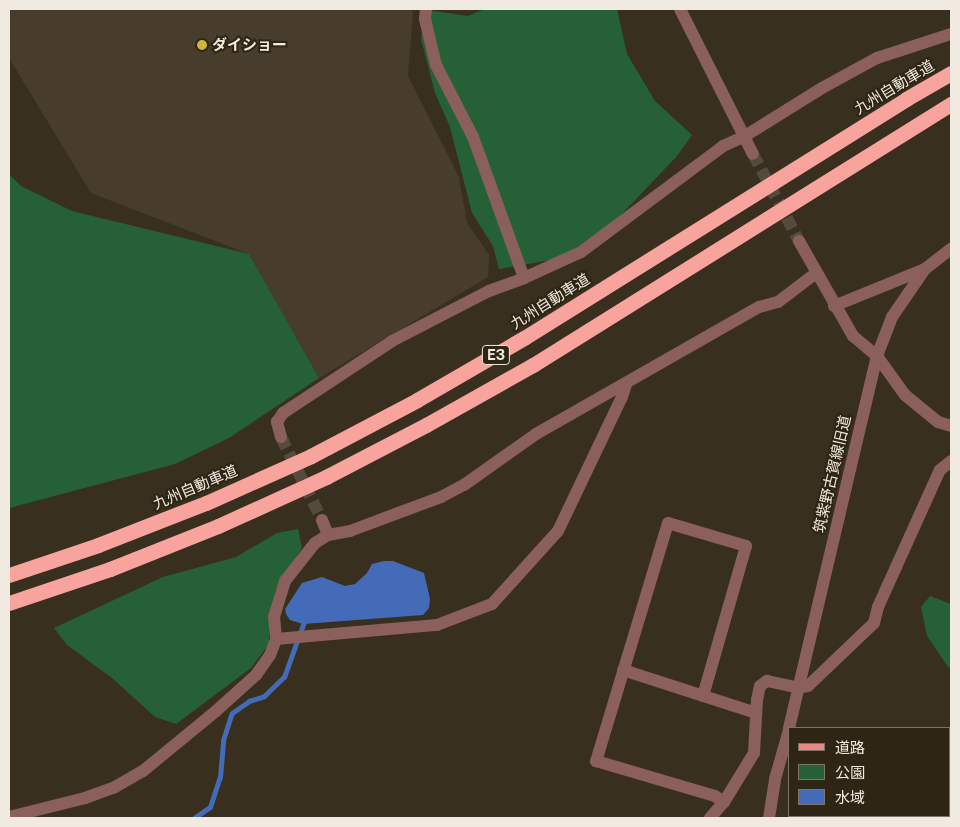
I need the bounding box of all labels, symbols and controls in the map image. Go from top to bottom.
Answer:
place label: ダイショー [212,36,287,54]
marker: ダイショー [196,39,208,51]
street label: 九州自動車道 [851,56,937,118]
street label: 九州自動車道 [507,270,593,332]
road number: E3 [481,344,511,366]
street label: 筑紫野古賀線旧道 [810,414,854,534]
street label: 九州自動車道 [150,461,240,513]
legend [788,727,950,817]
text: 道路 [835,739,865,756]
text: 公園 [835,764,865,781]
text: 水域 [835,789,865,806]

